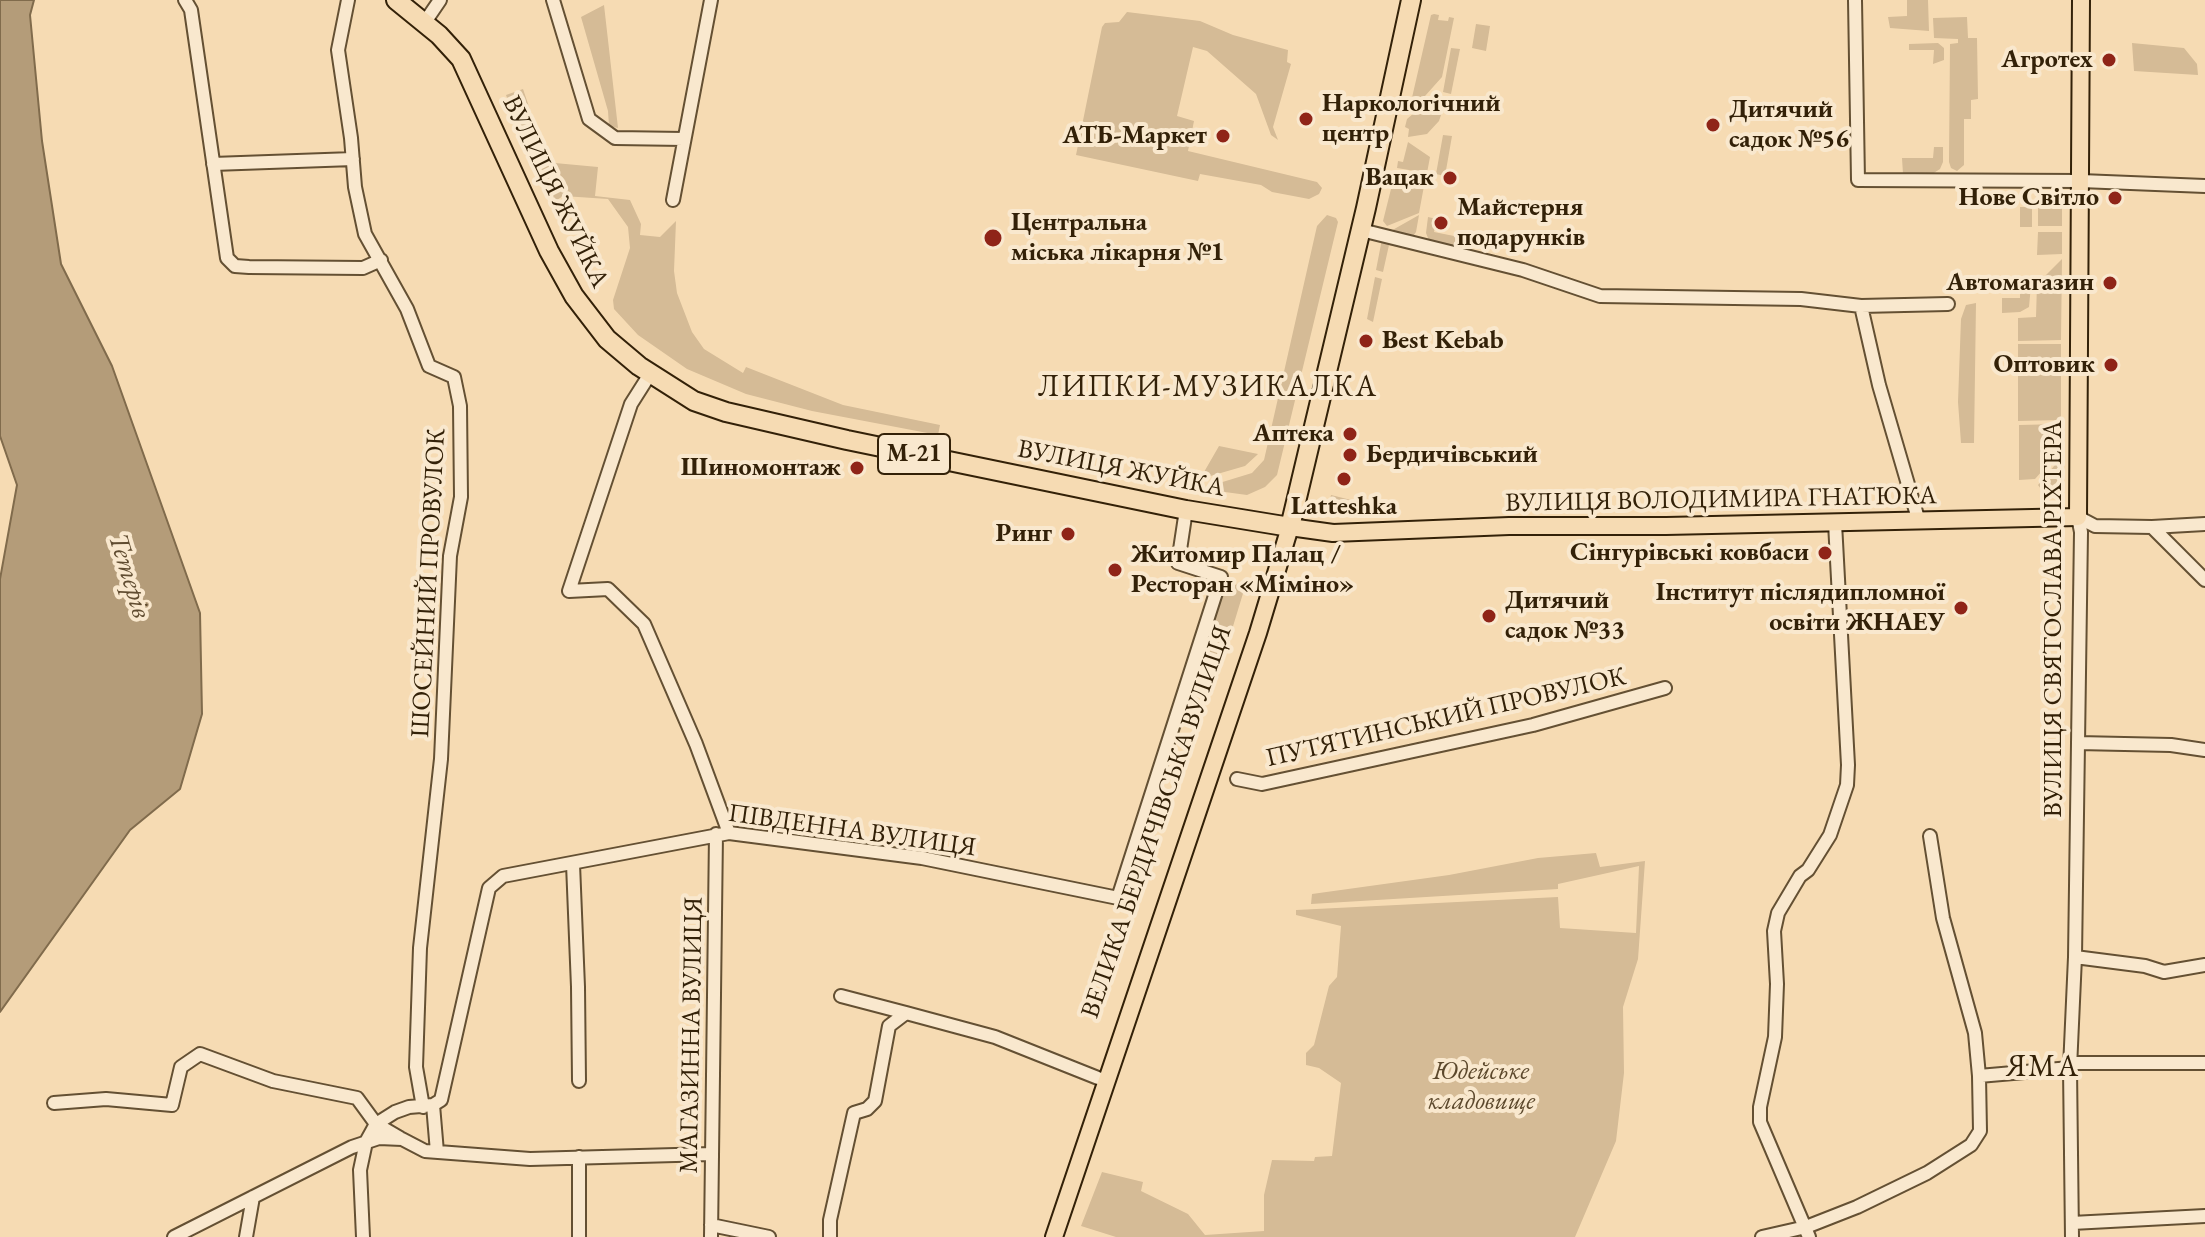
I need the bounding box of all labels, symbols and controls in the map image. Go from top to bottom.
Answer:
place label: Агротех [2001,44,2093,76]
marker: Агротех [2100,51,2118,69]
place label: Наркологічний центр [1322,88,1500,150]
street label: ВУЛИЦЯ ЖУЙКА [495,91,615,293]
place label: Дитячий садок №56 [1729,94,1849,156]
marker: Наркологічний центр [1297,110,1315,128]
marker: Дитячий садок №56 [1704,116,1722,134]
place label: АТБ-Маркет [1063,120,1207,152]
marker: АТБ-Маркет [1214,127,1232,145]
place label: Вацак [1365,162,1434,194]
marker: Вацак [1441,169,1459,187]
place label: Нове Світло [1959,182,2099,214]
marker: Нове Світло [2106,189,2124,207]
place label: Майстерня подарунків [1457,192,1585,254]
place label: Центральна міська лікарня №1 [1011,207,1224,268]
marker: Майстерня подарунків [1432,214,1450,232]
marker: Центральна міська лікарня №1 [982,227,1004,249]
place label: Автомагазин [1946,267,2094,299]
marker: Автомагазин [2101,274,2119,292]
place label: Best Kebab [1382,325,1504,357]
marker: Best Kebab [1357,332,1375,350]
place label: Оптовик [1994,349,2095,381]
marker: Оптовик [2102,356,2120,374]
district label: ЛИПКИ-МУЗИКАЛКА [1038,370,1378,406]
place label: Аптека [1253,418,1334,450]
street label: ВУЛИЦЯ СВЯТОСЛАВА РІХТЕРА [2038,421,2070,817]
marker: Аптека [1341,425,1359,443]
street label: ШОСЕЙНИЙ ПРОВУЛОК [405,428,453,738]
road number: М-21 [878,434,950,474]
street label: ВУЛИЦЯ ЖУЙКА [1015,434,1227,504]
place label: Бердичівський [1366,439,1538,471]
marker: Бердичівський [1341,446,1359,464]
place label: Шиномонтаж [681,452,841,484]
marker: Шиномонтаж [848,459,866,477]
marker: Latteshka [1335,470,1353,488]
street label: ВУЛИЦЯ ВОЛОДИМИРА ГНАТЮКА [1505,481,1937,519]
place label: Latteshka [1291,491,1397,523]
place label: Ринг [996,518,1052,550]
marker: Ринг [1059,525,1077,543]
water label: Тетерів [100,529,158,623]
place label: Сінгурівські ковбаси [1570,537,1809,569]
place label: Житомир Палац / Ресторан «Міміно» [1131,539,1354,600]
marker: Сінгурівські ковбаси [1816,544,1834,562]
marker: Житомир Палац / Ресторан «Міміно» [1106,561,1124,579]
place label: Інститут післядипломної освіти ЖНАЕУ [1656,577,1945,638]
place label: Дитячий садок №33 [1505,585,1625,646]
marker: Інститут післядипломної освіти ЖНАЕУ [1952,599,1970,617]
marker: Дитячий садок №33 [1480,607,1498,625]
street label: ВЕЛИКА БЕРДИЧІВСЬКА ВУЛИЦЯ [1075,622,1239,1022]
street label: ПУТЯТИНСЬКИЙ ПРОВУЛОК [1263,661,1629,775]
street label: ПІВДЕННА ВУЛИЦЯ [726,798,978,864]
street label: МАГАЗИННА ВУЛИЦЯ [674,896,710,1174]
district label: ЯМА [2006,1050,2080,1086]
park label: Юдейське кладовище [1427,1056,1535,1118]

